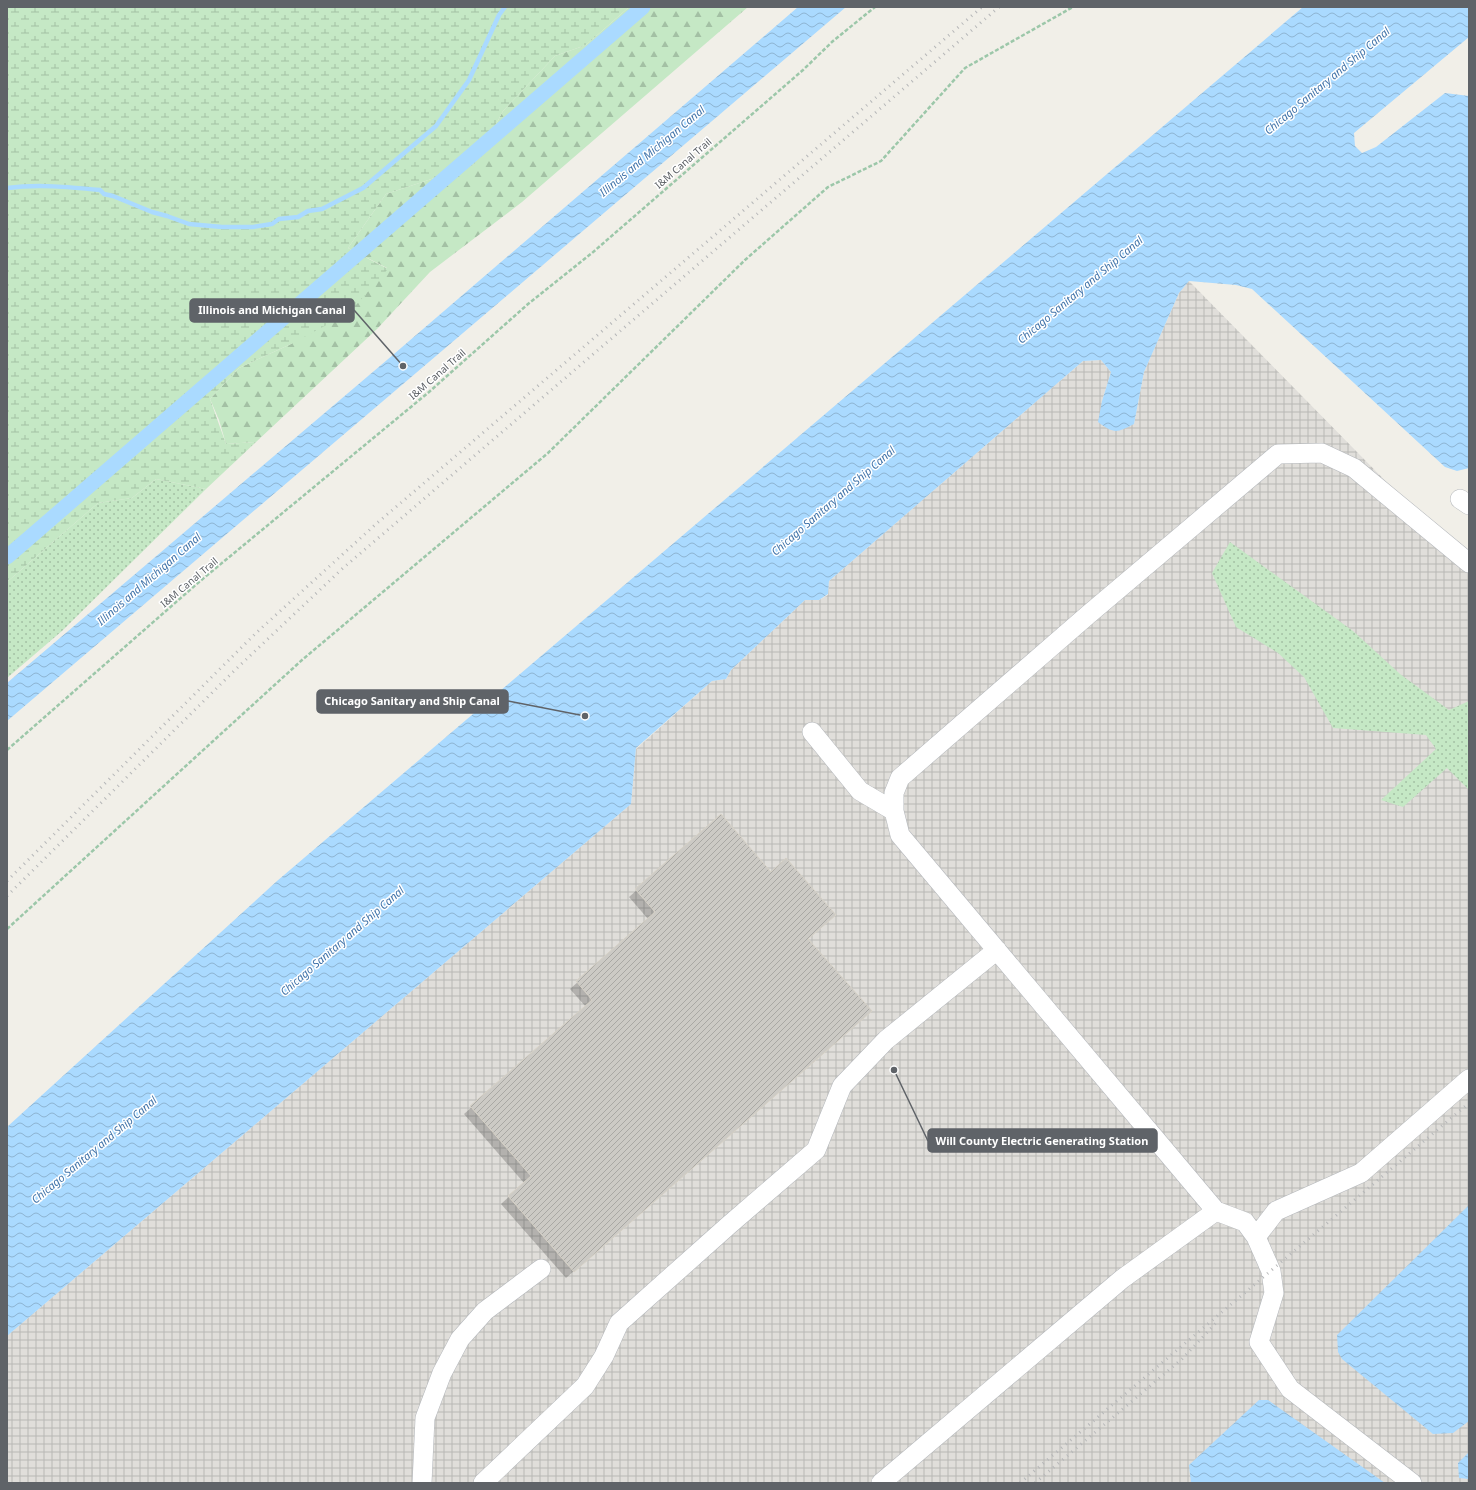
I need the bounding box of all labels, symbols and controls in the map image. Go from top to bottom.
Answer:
water label: Chicago Sanitary and Ship Canal [1261,23,1394,138]
water label: Illinois and Michigan Canal [595,101,708,200]
street label: I&M Canal Trail [652,134,714,192]
water label: Chicago Sanitary and Ship Canal [1014,232,1147,347]
callout: Illinois and Michigan Canal [190,299,354,322]
text: Illinois and Michigan Canal [198,302,346,317]
street label: I&M Canal Trail [406,345,468,403]
water label: Chicago Sanitary and Ship Canal [768,442,899,559]
water label: Illinois and Michigan Canal [93,529,205,629]
street label: I&M Canal Trail [157,554,221,610]
callout: Chicago Sanitary and Ship Canal [317,690,508,713]
text: Chicago Sanitary and Ship Canal [324,693,500,708]
water label: Chicago Sanitary and Ship Canal [277,882,408,999]
water label: Chicago Sanitary and Ship Canal [28,1092,161,1207]
callout: Will County Electric Generating Station [928,1129,1157,1152]
text: Will County Electric Generating Station [936,1133,1148,1148]

